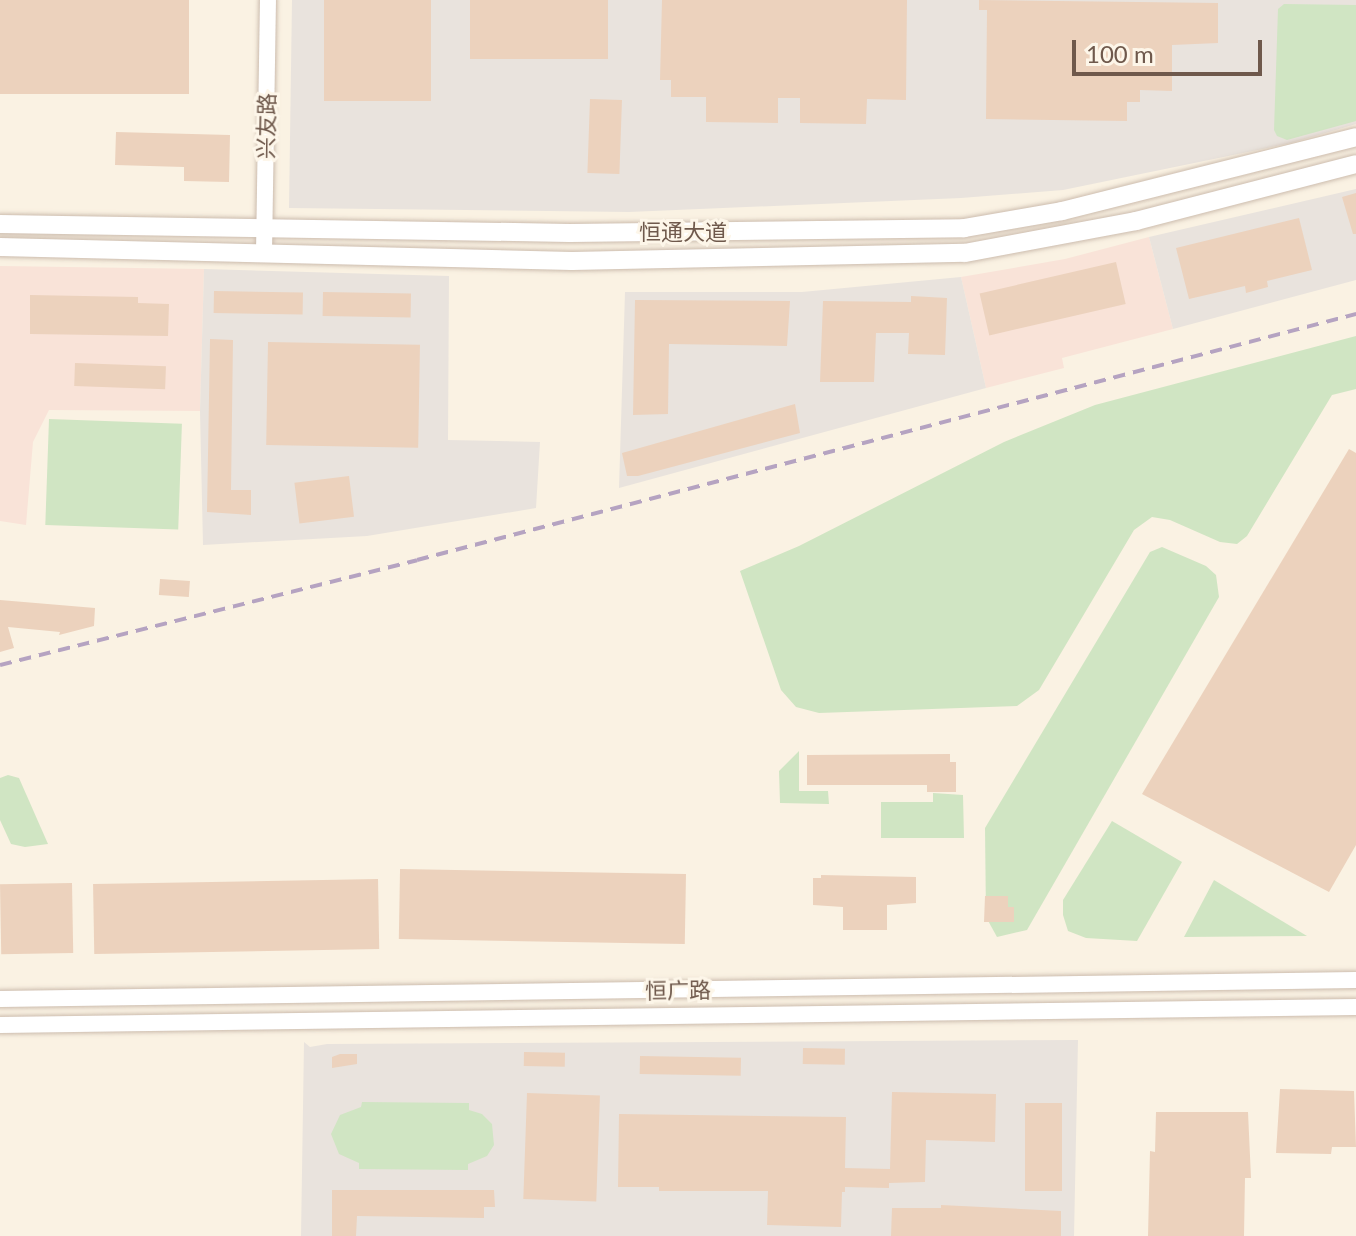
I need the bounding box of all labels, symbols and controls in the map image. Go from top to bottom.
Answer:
scale bar [1076,24,1266,74]
text: 100 m [1086,39,1154,68]
street label: 兴友路 [252,93,280,159]
street label: 恒通大道 [639,219,727,245]
street label: 恒广路 [645,976,711,1004]

